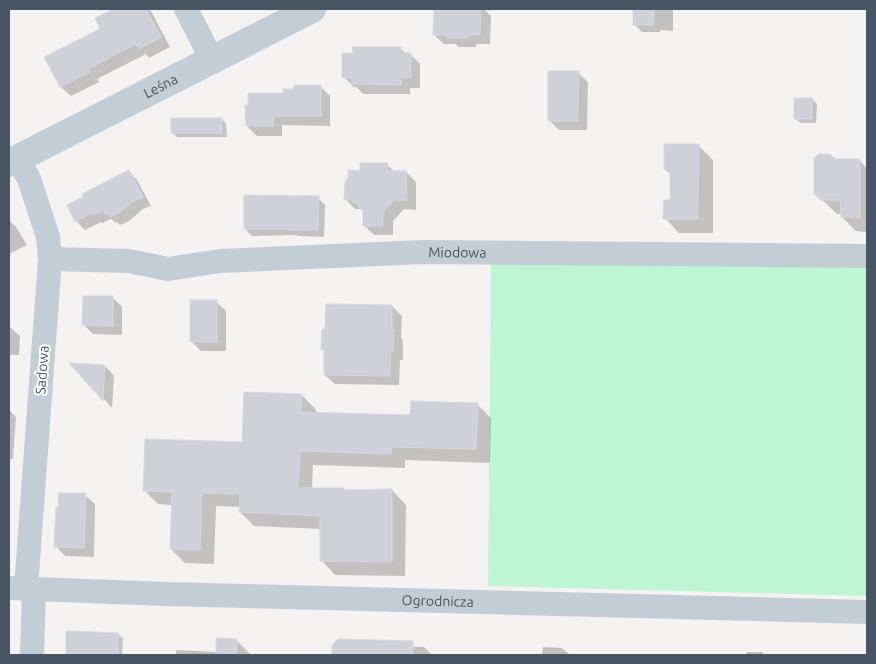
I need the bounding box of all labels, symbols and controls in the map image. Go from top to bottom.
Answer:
street label: Leśna [141,71,180,101]
street label: Miodowa [428,244,487,261]
street label: Sadowa [32,345,52,395]
street label: Ogrodnicza [402,592,474,610]

